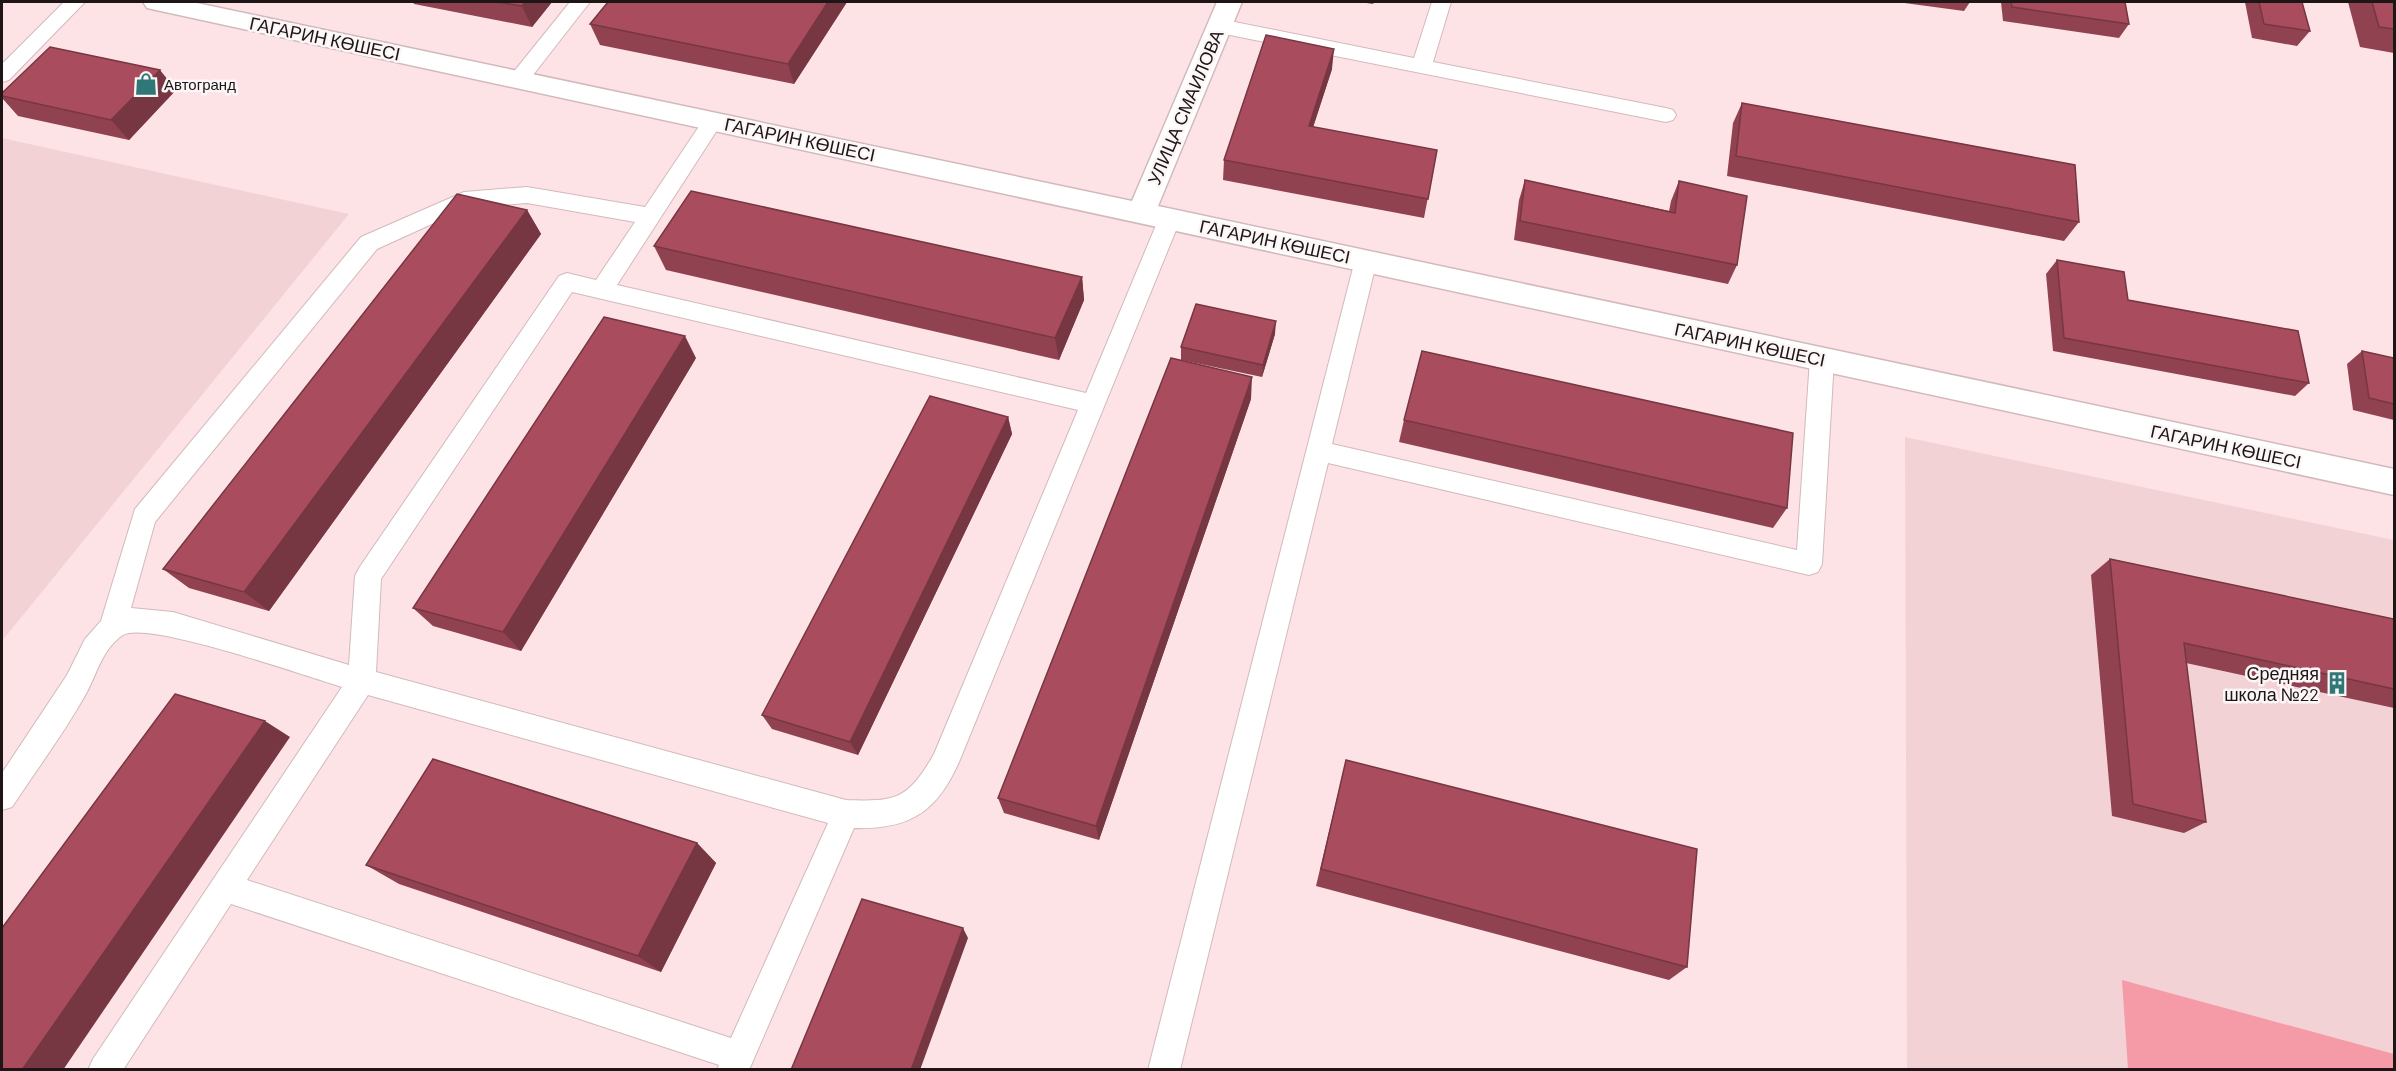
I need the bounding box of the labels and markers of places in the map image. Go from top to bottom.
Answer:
shop icon: Автогранд [133,71,159,97]
place label: Автогранд [164,75,236,93]
place label: Средняя школа №22 [2224,662,2319,705]
building icon: Средняя школа №22 [2324,670,2350,696]

